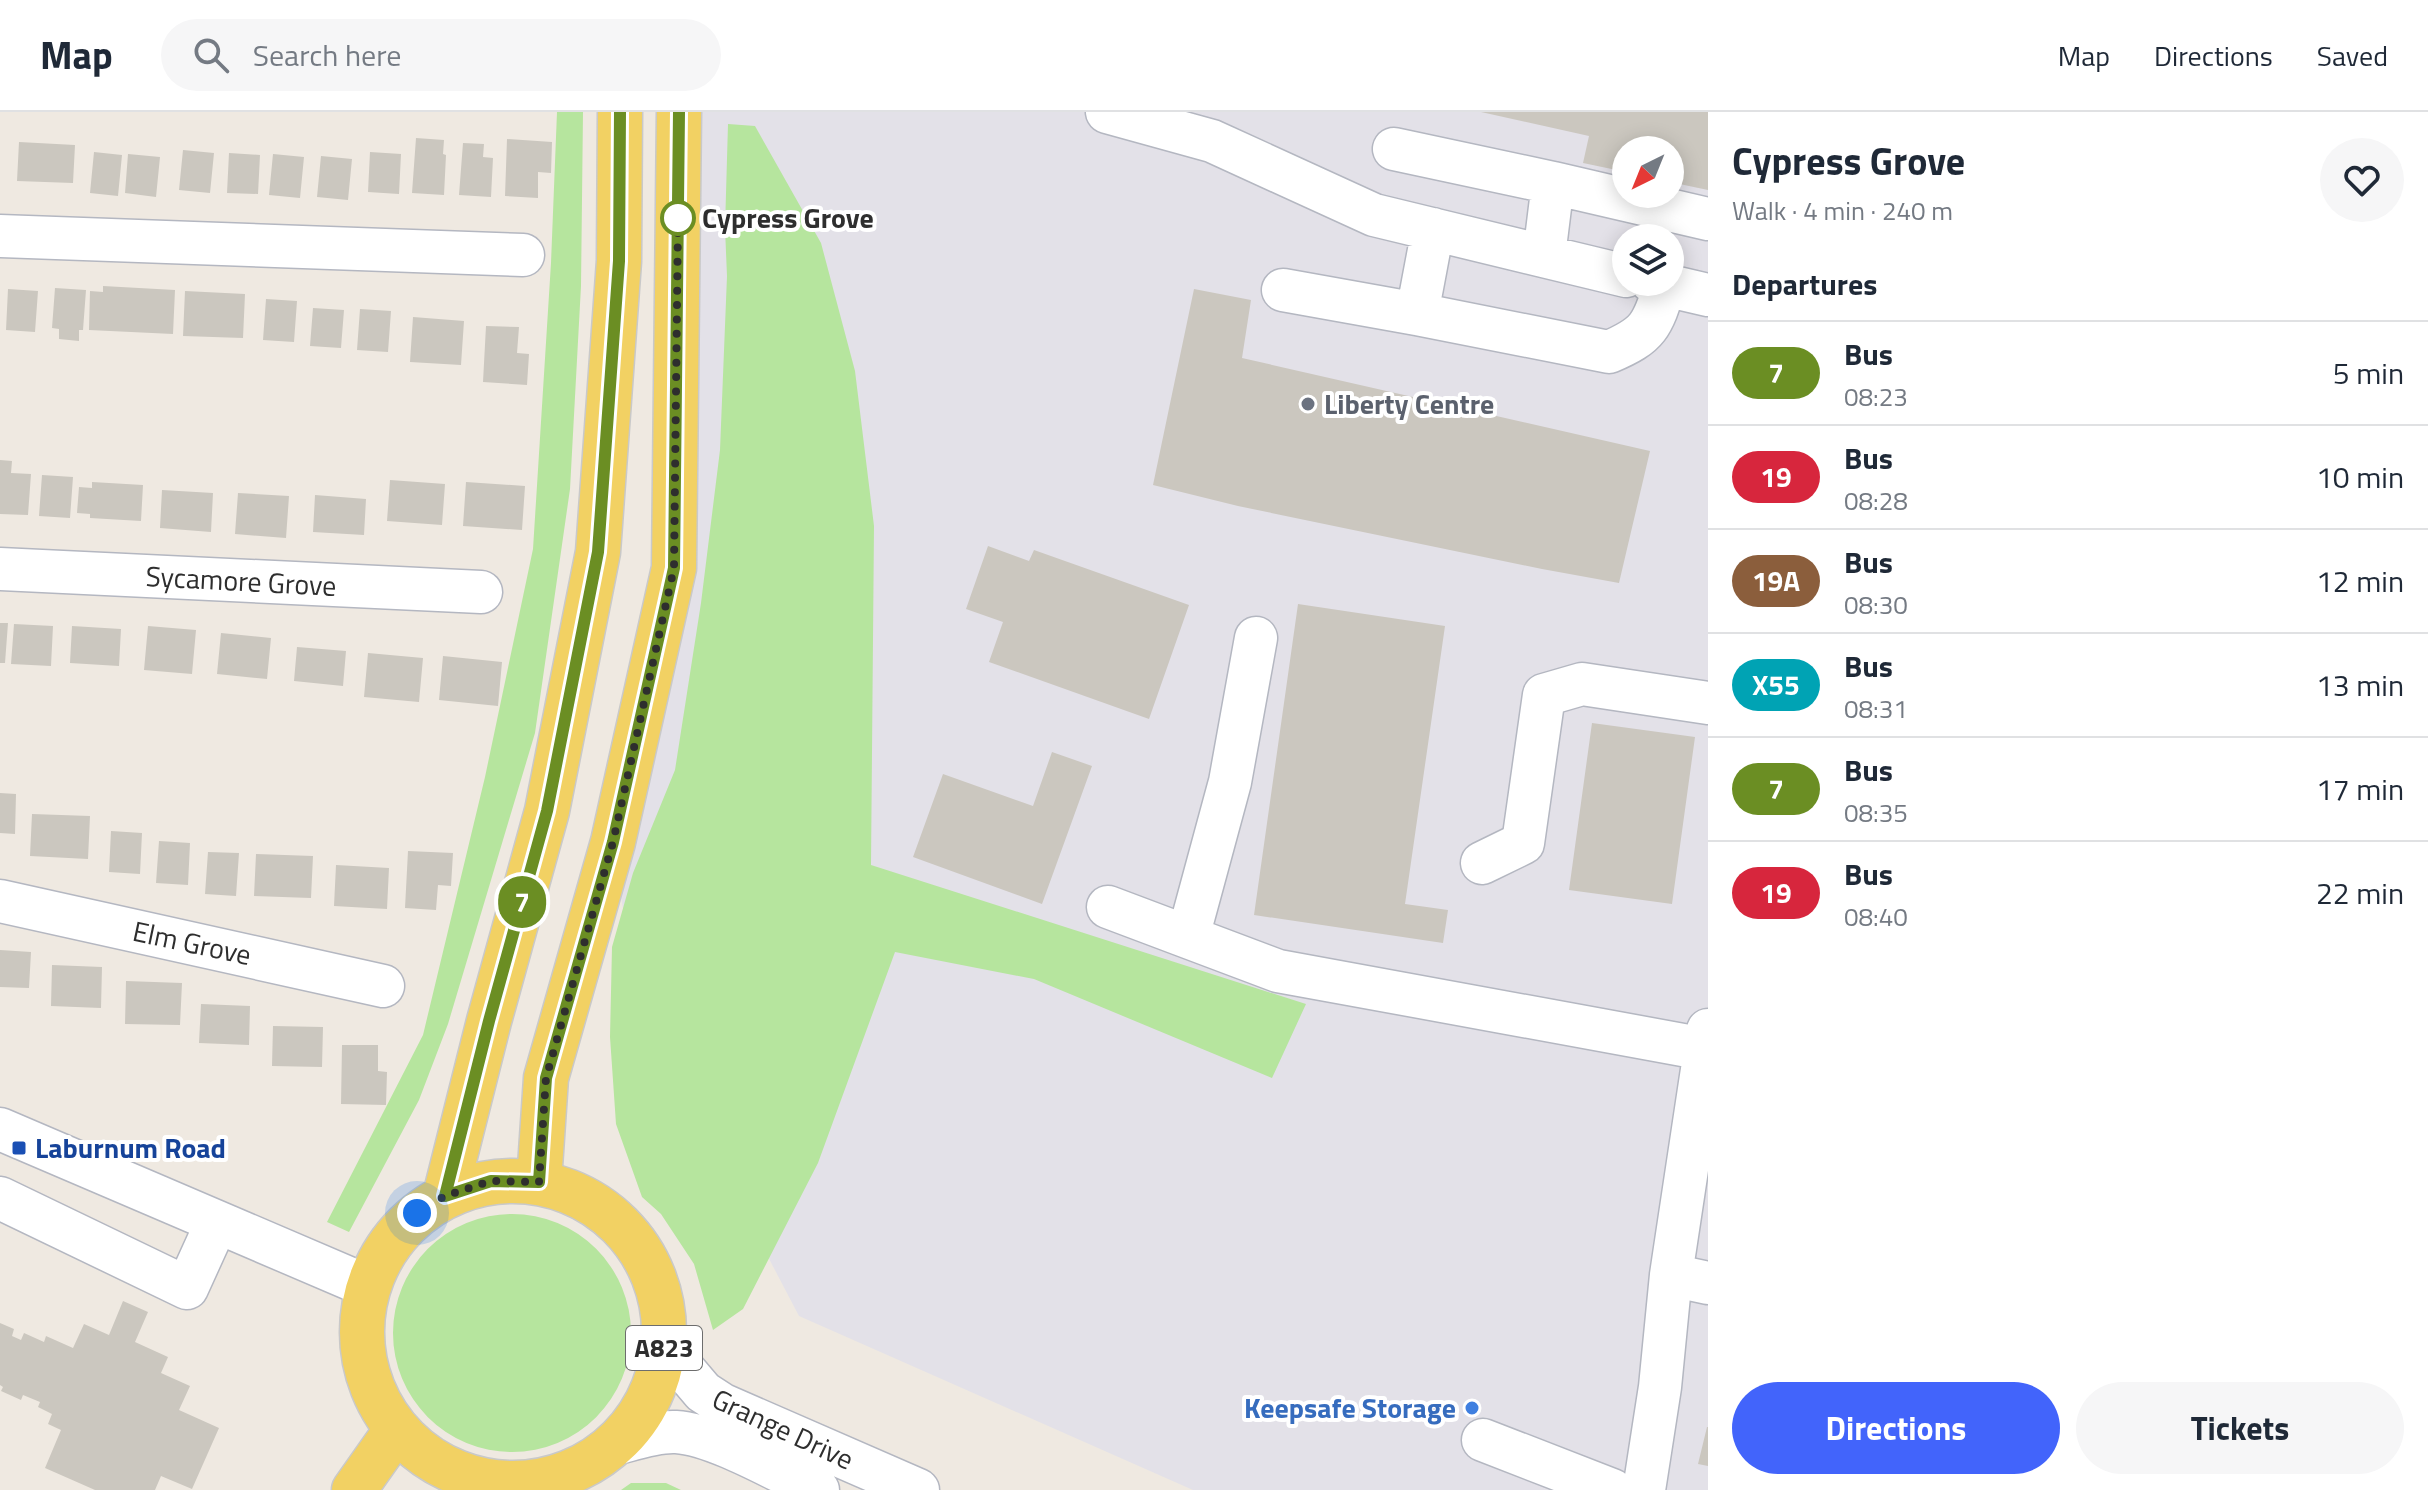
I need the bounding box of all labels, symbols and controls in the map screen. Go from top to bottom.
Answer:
search box [161,19,721,91]
text: Map [40,26,113,84]
text: Search here [253,32,402,78]
icon: search [189,33,233,77]
text: Map [2058,34,2110,77]
text: Directions [2154,34,2273,77]
text: Saved [2317,34,2388,77]
text: Cypress Grove [1732,132,1965,190]
north arrow [1612,136,1684,208]
map controls [1612,136,1684,296]
button: heart [2320,138,2404,222]
text: Walk · 4 min · 240 m [1732,191,1953,230]
place label: Cypress Grove [702,196,874,239]
marker: Cypress Grove [661,201,695,235]
button: layers [1612,224,1684,296]
text: Departures [1732,261,1877,307]
text: Bus [1844,331,1893,377]
text: 5 min [2333,350,2404,396]
text: 7 [1768,351,1784,394]
text: 08:23 [1844,377,1908,416]
place label: Liberty Centre [1324,382,1494,425]
marker: Liberty Centre [1299,395,1317,413]
text: Bus [1844,435,1893,481]
text: 10 min [2316,454,2404,500]
text: 19 [1760,455,1792,498]
text: 08:28 [1844,481,1908,520]
text: Bus [1844,539,1893,585]
street label: Sycamore Grove [145,554,337,607]
text: 12 min [2316,558,2404,604]
text: 19A [1752,559,1800,602]
text: 08:30 [1844,585,1908,624]
text: Bus [1844,643,1893,689]
text: 13 min [2316,662,2404,708]
text: X55 [1752,663,1800,706]
text: 08:31 [1844,689,1908,728]
text: Bus [1844,747,1893,793]
text: 17 min [2316,766,2404,812]
text: 7 [1768,767,1784,810]
text: 08:35 [1844,793,1908,832]
text: Bus [1844,851,1893,897]
text: 22 min [2316,870,2404,916]
text: 19 [1760,871,1792,914]
line badge: 7 [496,876,548,928]
text: 7 [514,880,530,923]
text: 08:40 [1844,897,1908,936]
street label: Elm Grove [129,909,255,976]
place label: Laburnum Road [35,1126,226,1169]
marker: Laburnum Road [10,1139,28,1157]
your location [397,1193,437,1233]
road number: A823 [626,1326,702,1370]
street label: Grange Drive [705,1377,861,1480]
button: Directions [1732,1382,2060,1474]
button: Tickets [2076,1382,2404,1474]
place label: Keepsafe Storage [1244,1386,1456,1429]
marker: Keepsafe Storage [1463,1399,1481,1417]

